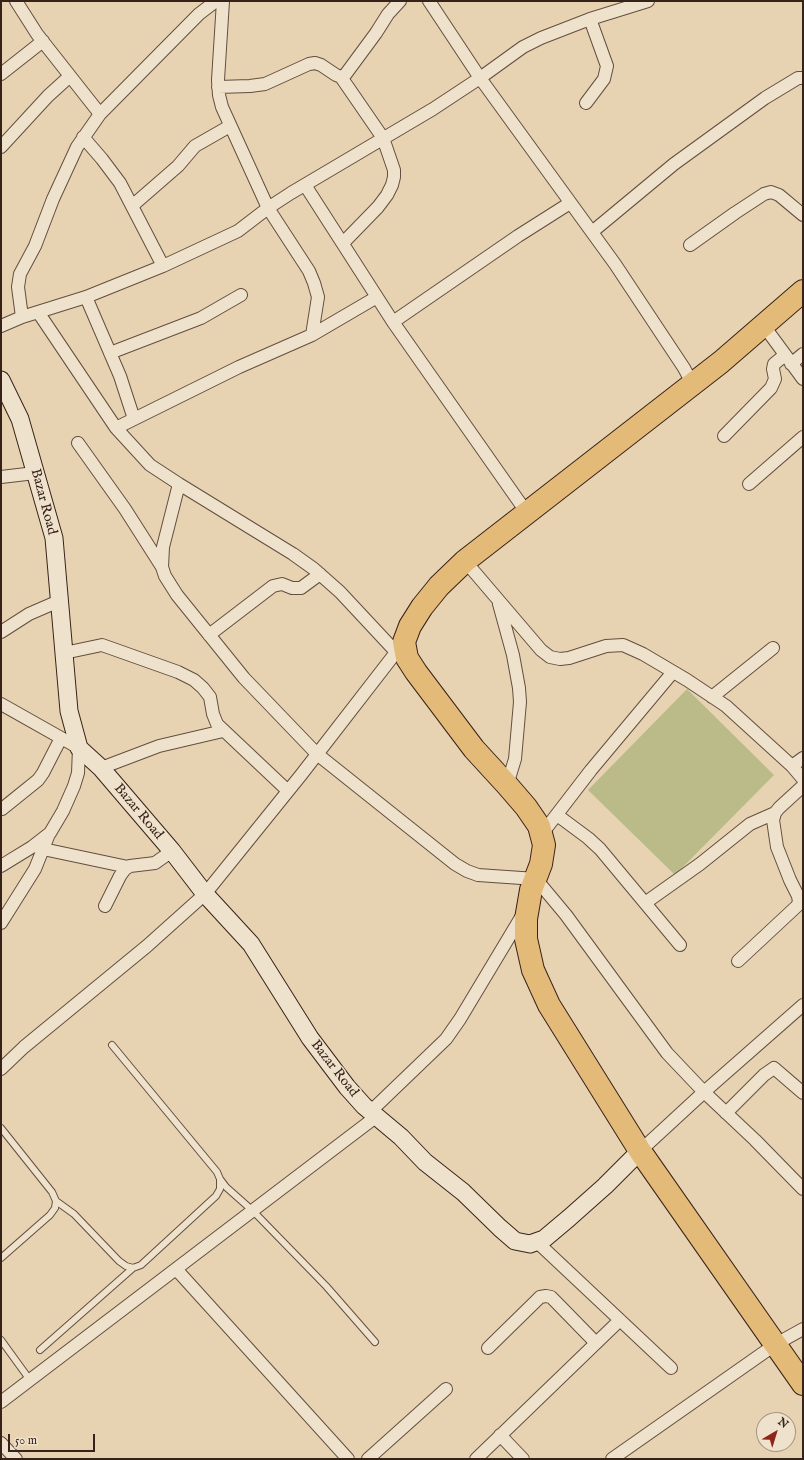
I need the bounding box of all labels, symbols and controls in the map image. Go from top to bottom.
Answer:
street label: Bazar Road [26,467,60,537]
street label: Bazar Road [110,781,166,843]
street label: Bazar Road [307,1037,361,1101]
north arrow [756,1412,796,1452]
text: N [775,1415,791,1432]
scale bar [10,1426,97,1452]
text: 50 m [15,1433,37,1448]

